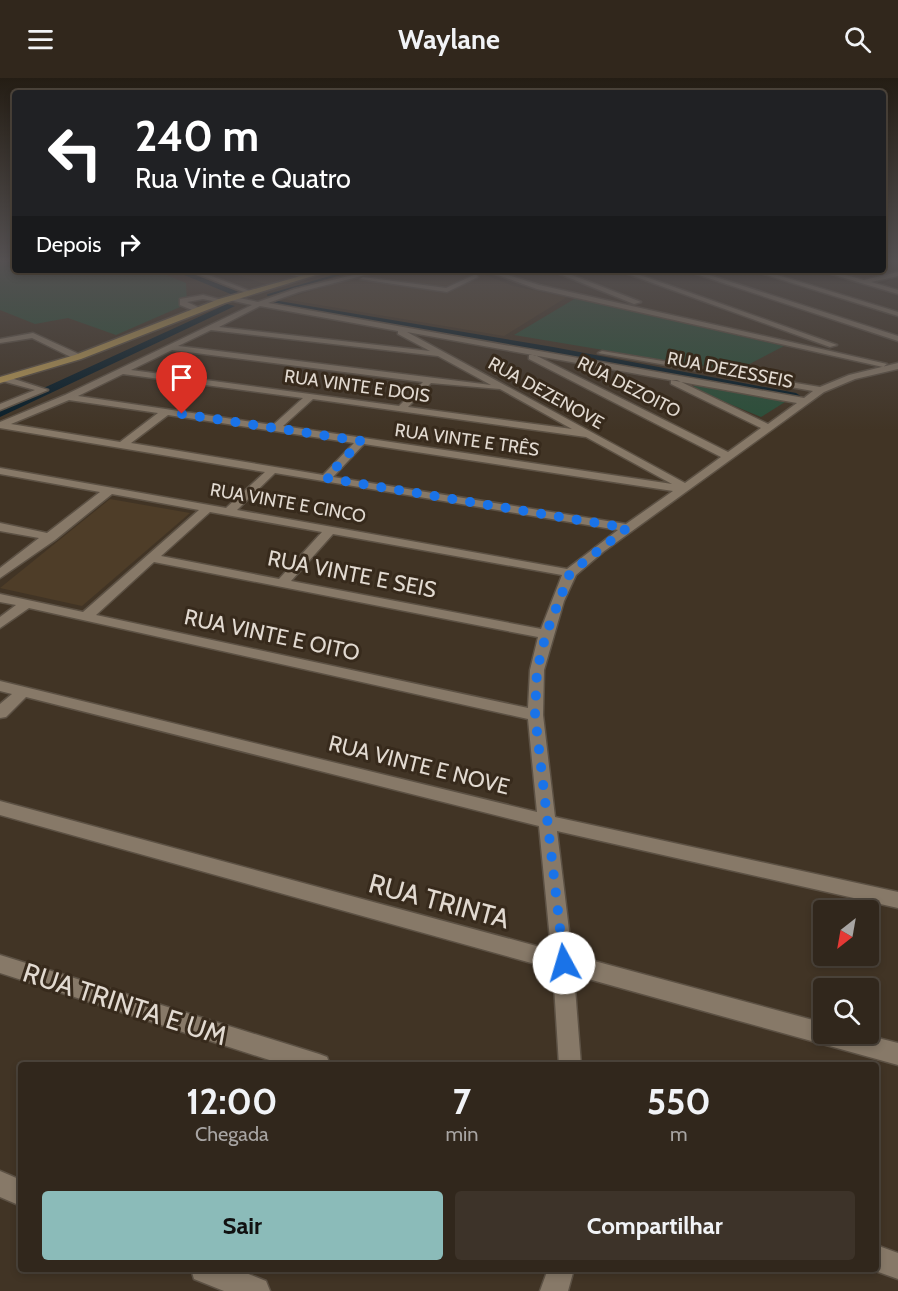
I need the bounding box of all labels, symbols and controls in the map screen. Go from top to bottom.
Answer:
icon: menu [24,23,57,56]
text: Waylane [398,23,500,56]
icon: search [841,23,874,56]
text: 240 m [135,110,259,162]
icon: left [36,114,114,192]
text: Rua Vinte e Quatro [135,162,351,195]
icon: right [113,228,146,261]
text: Depois [36,231,101,258]
street label: RUA DEZESSEIS [665,347,795,393]
pin [156,352,207,414]
street label: RUA DEZENOVE [484,352,608,434]
street label: RUA DEZOITO [574,352,684,422]
icon: arrive [165,361,198,394]
street label: RUA VINTE E DOIS [283,365,431,407]
street label: RUA VINTE E TRÊS [393,419,541,461]
street label: RUA VINTE E CINCO [208,478,368,528]
street label: RUA VINTE E SEIS [265,544,439,604]
street label: RUA VINTE E OITO [182,603,362,667]
street label: RUA VINTE E NOVE [326,729,512,801]
street label: RUA TRINTA [365,866,513,936]
north arrow [813,900,879,966]
map controls [813,900,879,1044]
position arrow [532,931,596,995]
street label: RUA TRINTA E UM [19,955,231,1053]
button: search [813,978,879,1044]
text: 12:00 [186,1079,277,1123]
text: 7 [453,1079,471,1123]
text: 550 [647,1079,711,1123]
text: Chegada [195,1122,269,1146]
text: min [446,1122,479,1146]
text: m [670,1122,688,1146]
button: Sair [42,1191,443,1260]
button: Compartilhar [455,1191,855,1260]

